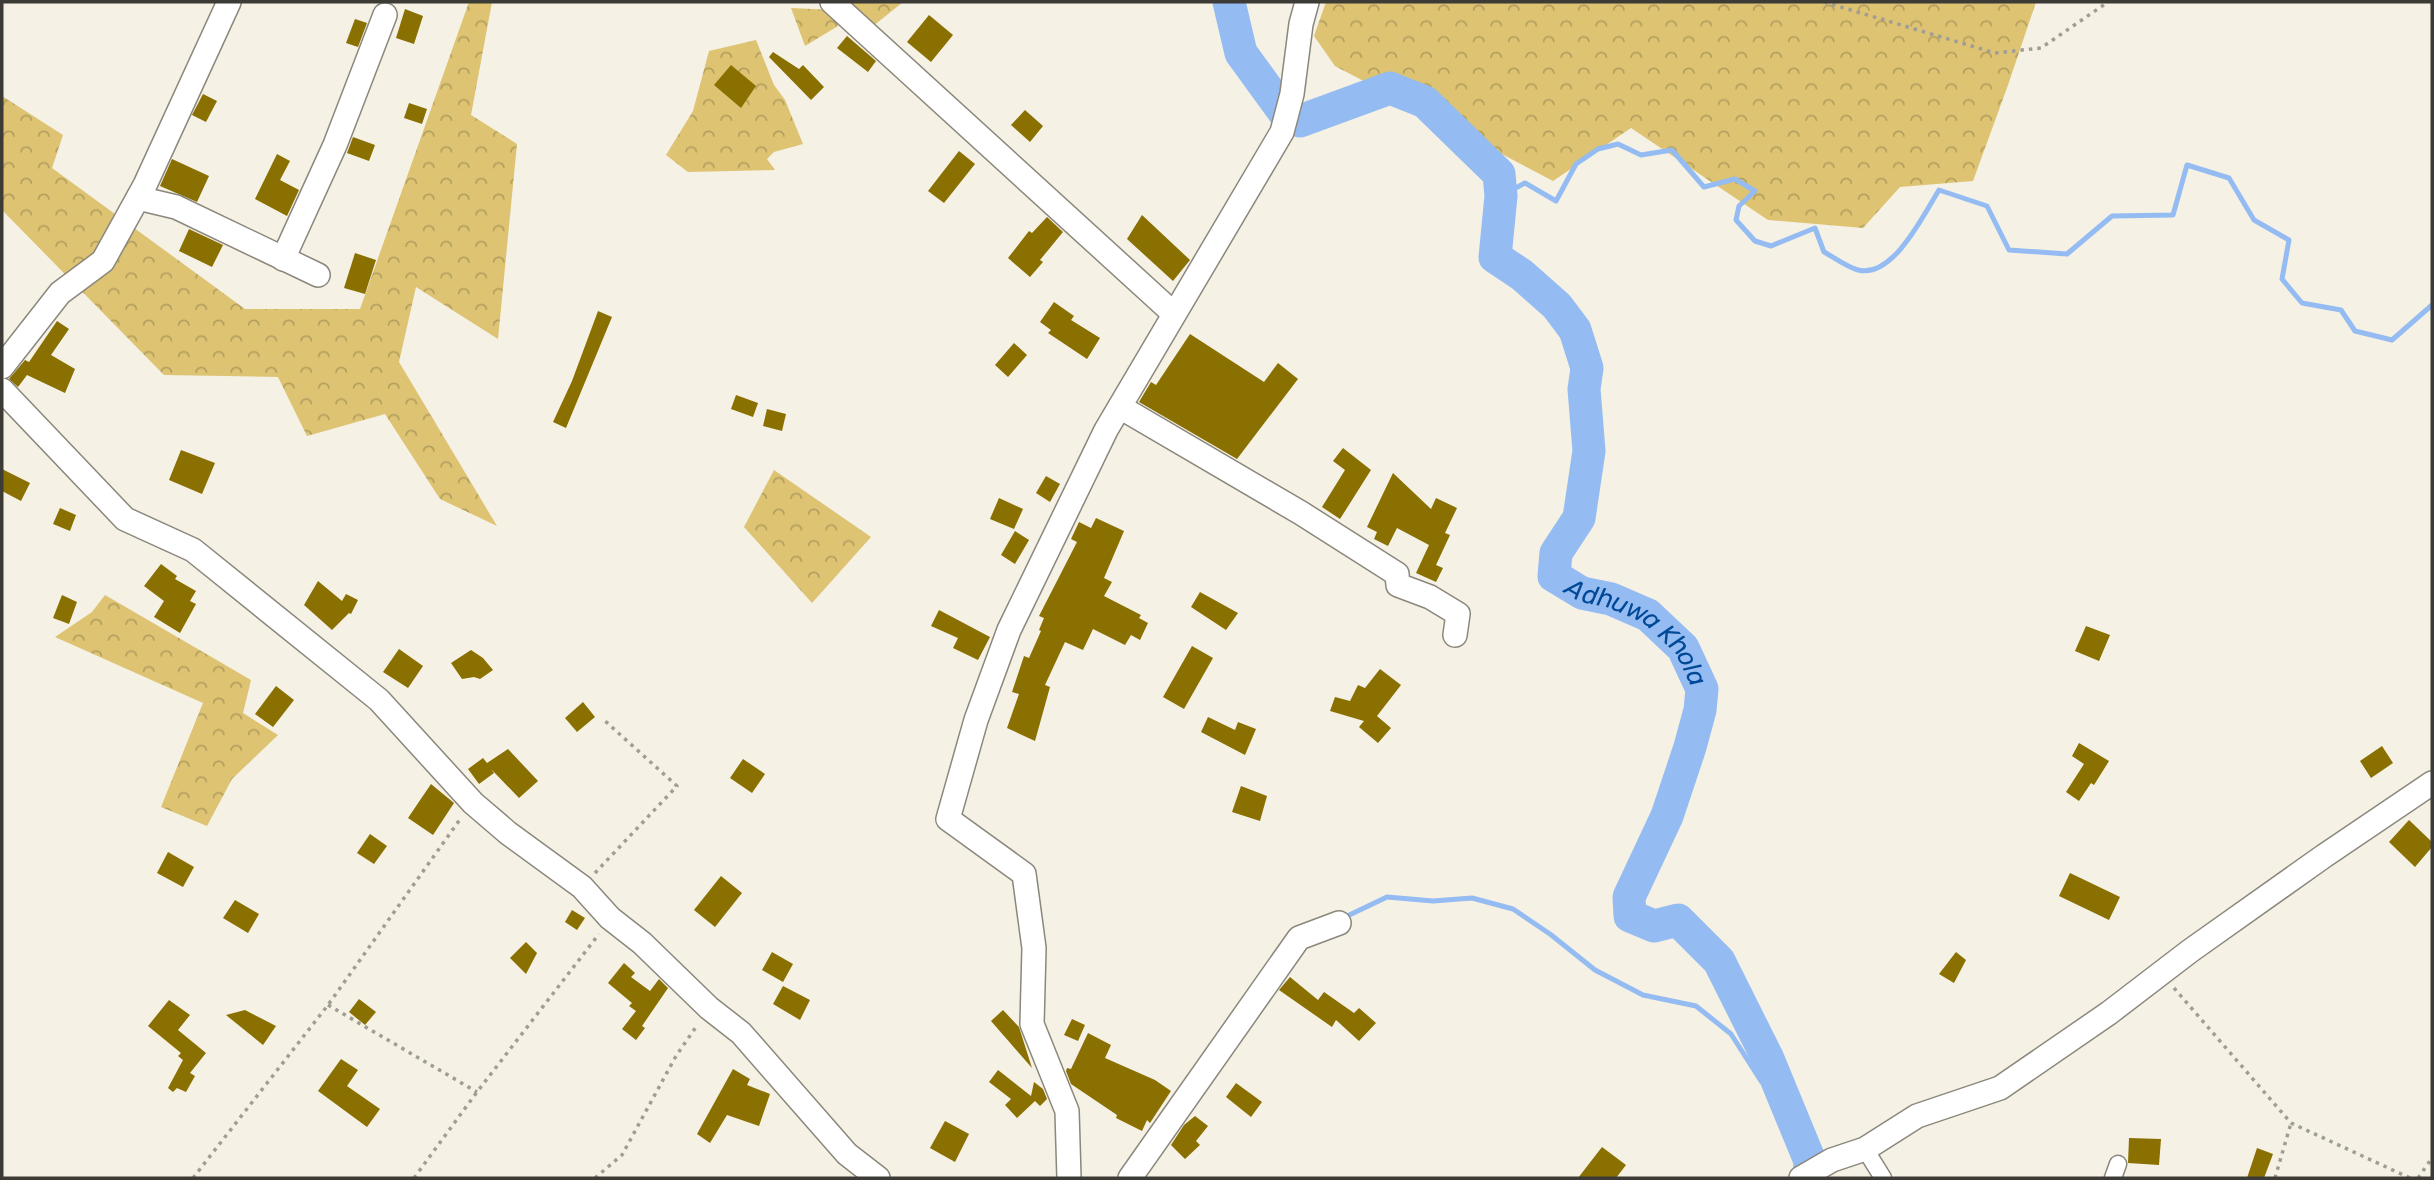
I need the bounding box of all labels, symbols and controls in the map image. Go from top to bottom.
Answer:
water label: Adhuwa Khola [1558,570,1714,691]

